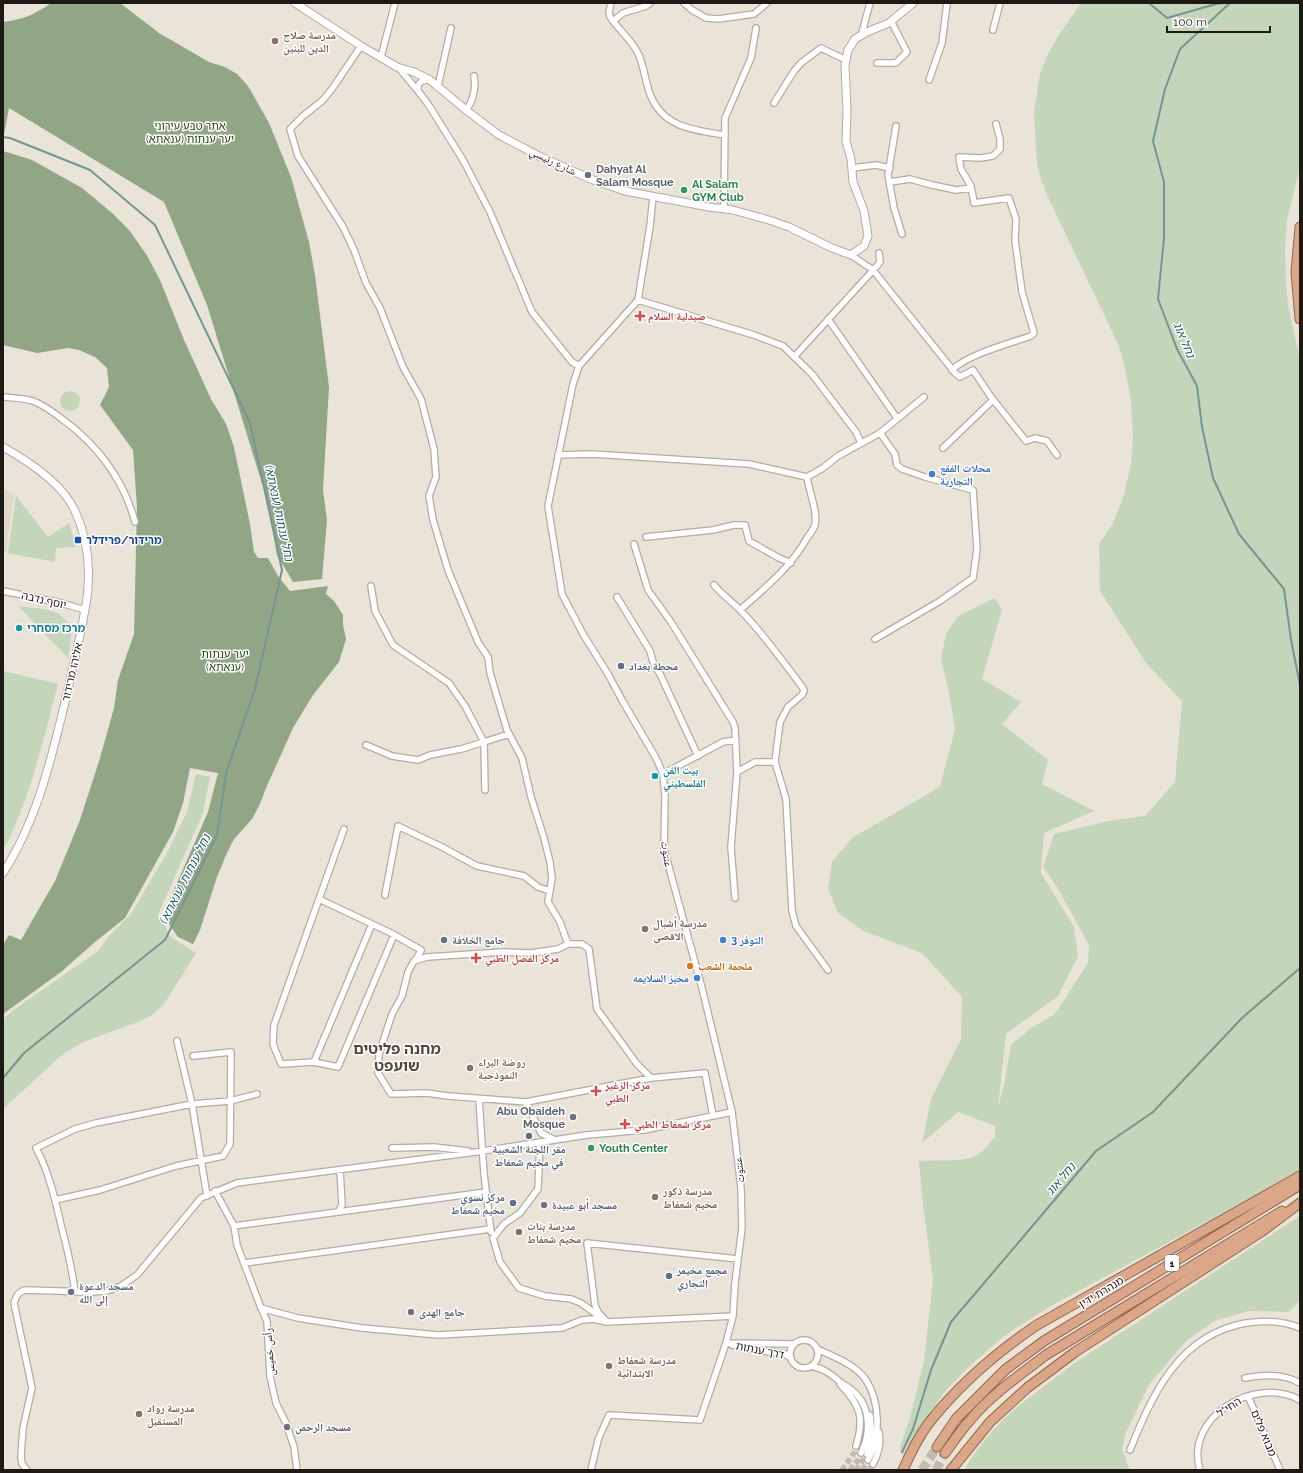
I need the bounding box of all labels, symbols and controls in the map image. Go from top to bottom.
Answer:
scale bar [1167,8,1270,34]
text: 100 m [1173,15,1207,29]
place label: مدرسة صلاح الدين للبنين [283,29,336,56]
marker: مدرسة صلاح الدين للبنين [270,36,280,46]
park label: אתר טבע עירוני יער ענתות (ענאתא) [146,120,234,146]
street label: شارع رئيسي [527,145,578,180]
place label: Dahyat Al Salam Mosque [596,163,674,189]
marker: Dahyat Al Salam Mosque [583,170,593,180]
place label: Al Salam GYM Club [692,178,744,204]
marker: Al Salam GYM Club [679,185,689,195]
place label: صيدلية السلام [648,310,706,324]
marker: صيدلية السلام [635,311,645,321]
water label: נחל אוג [1170,320,1198,361]
place label: محلات الفقع التجارية [940,462,991,488]
water label: נחל ענתות (ענאתא) [262,464,296,564]
marker: محلات الفقع التجارية [927,469,937,479]
place label: מרידור/פרידלר [86,534,162,547]
marker: מרידור/פרידלר [73,535,83,545]
street label: יוסף נדבה [20,589,68,612]
place label: מרכז מסחרי [27,622,86,635]
marker: מרכז מסחרי [14,623,24,633]
street label: אליהו מרידור [59,641,86,703]
park label: יער ענתות (ענאתא) [201,648,249,674]
place label: محطة بغداد [629,660,678,673]
marker: محطة بغداد [616,661,626,671]
place label: بيت الفن الفلسطيني [663,764,706,792]
marker: بيت الفن الفلسطيني [650,771,660,781]
water label: נחל ענתות (ענאתא) [157,831,214,926]
street label: عنتوت [658,840,675,869]
place label: مدرسة أشبال الاقصى [653,916,707,944]
marker: مدرسة أشبال الاقصى [640,924,650,934]
place label: جامع الخلافة [452,934,505,948]
place label: التوفر 3 [731,934,764,947]
marker: جامع الخلافة [439,935,449,945]
marker: التوفر 3 [718,935,728,945]
marker: مركز الفضل الطبي [470,952,482,964]
place label: مركز الفضل الطبي [485,952,559,967]
place label: ملحمة الشعب [698,960,753,973]
marker: ملحمة الشعب [685,961,695,971]
place label: مخبز السلايمه [633,972,689,985]
marker: مخبز السلايمه [692,973,702,983]
district label: מחנה פליטים שועפט [353,1040,441,1075]
place label: روضة البراء النموذجية [478,1056,525,1082]
marker: روضة البراء النموذجية [465,1063,475,1073]
place label: مركز الزغير الطبي [604,1079,650,1107]
marker: مركز الزغير الطبي [590,1085,602,1097]
place label: Abu Obaideh Mosque [496,1105,565,1131]
marker: Abu Obaideh Mosque [568,1112,578,1122]
marker: مركز شعفاط الطبي [619,1118,631,1130]
place label: مركز شعفاط الطبي [634,1118,711,1133]
marker: مقر اللجنة الشعبية في مخيم شعفاط [524,1131,534,1141]
place label: Youth Center [599,1142,669,1155]
place label: مقر اللجنة الشعبية في مخيم شعفاط [492,1143,566,1171]
marker: Youth Center [586,1143,596,1153]
street label: عنتوت [731,1156,748,1184]
water label: נחל אוג [1044,1159,1079,1198]
place label: مدرسة ذكور مخيم شعفاط [662,1185,717,1212]
place label: مركز نسوي مخيم شعفاط [451,1191,505,1218]
marker: مدرسة ذكور مخيم شعفاط [650,1192,660,1202]
marker: مركز نسوي مخيم شعفاط [508,1198,518,1208]
place label: مسجد أبو عبيدة [552,1198,617,1212]
marker: مسجد أبو عبيدة [539,1200,549,1210]
place label: مدرسة بنات مخيم شعفاط [527,1220,581,1247]
marker: مدرسة بنات مخيم شعفاط [514,1227,524,1237]
road number: 1 [1165,1255,1179,1271]
place label: مجمع مخيمر التجاري [676,1264,727,1292]
marker: مجمع مخيمر التجاري [664,1271,674,1281]
street label: מנהרת ידין [1076,1274,1126,1311]
place label: مسجد الدعوة إلى الله [79,1280,134,1307]
marker: مسجد الدعوة إلى الله [66,1287,76,1297]
place label: جامع الهدى [419,1306,465,1320]
marker: جامع الهدى [406,1307,416,1317]
street label: رأس خميس [261,1328,278,1376]
street label: דרך ענתות [735,1339,785,1362]
place label: مدرسة شعفاط الابتدائية [617,1354,676,1380]
marker: مدرسة شعفاط الابتدائية [604,1361,614,1371]
street label: החי"ל [1215,1395,1244,1420]
place label: مدرسة رواد المستقبل [147,1402,195,1429]
street label: מבוא פלים [1248,1408,1279,1458]
marker: مدرسة رواد المستقبل [134,1409,144,1419]
place label: مسجد الرحمن [295,1421,351,1435]
marker: مسجد الرحمن [282,1422,292,1432]

